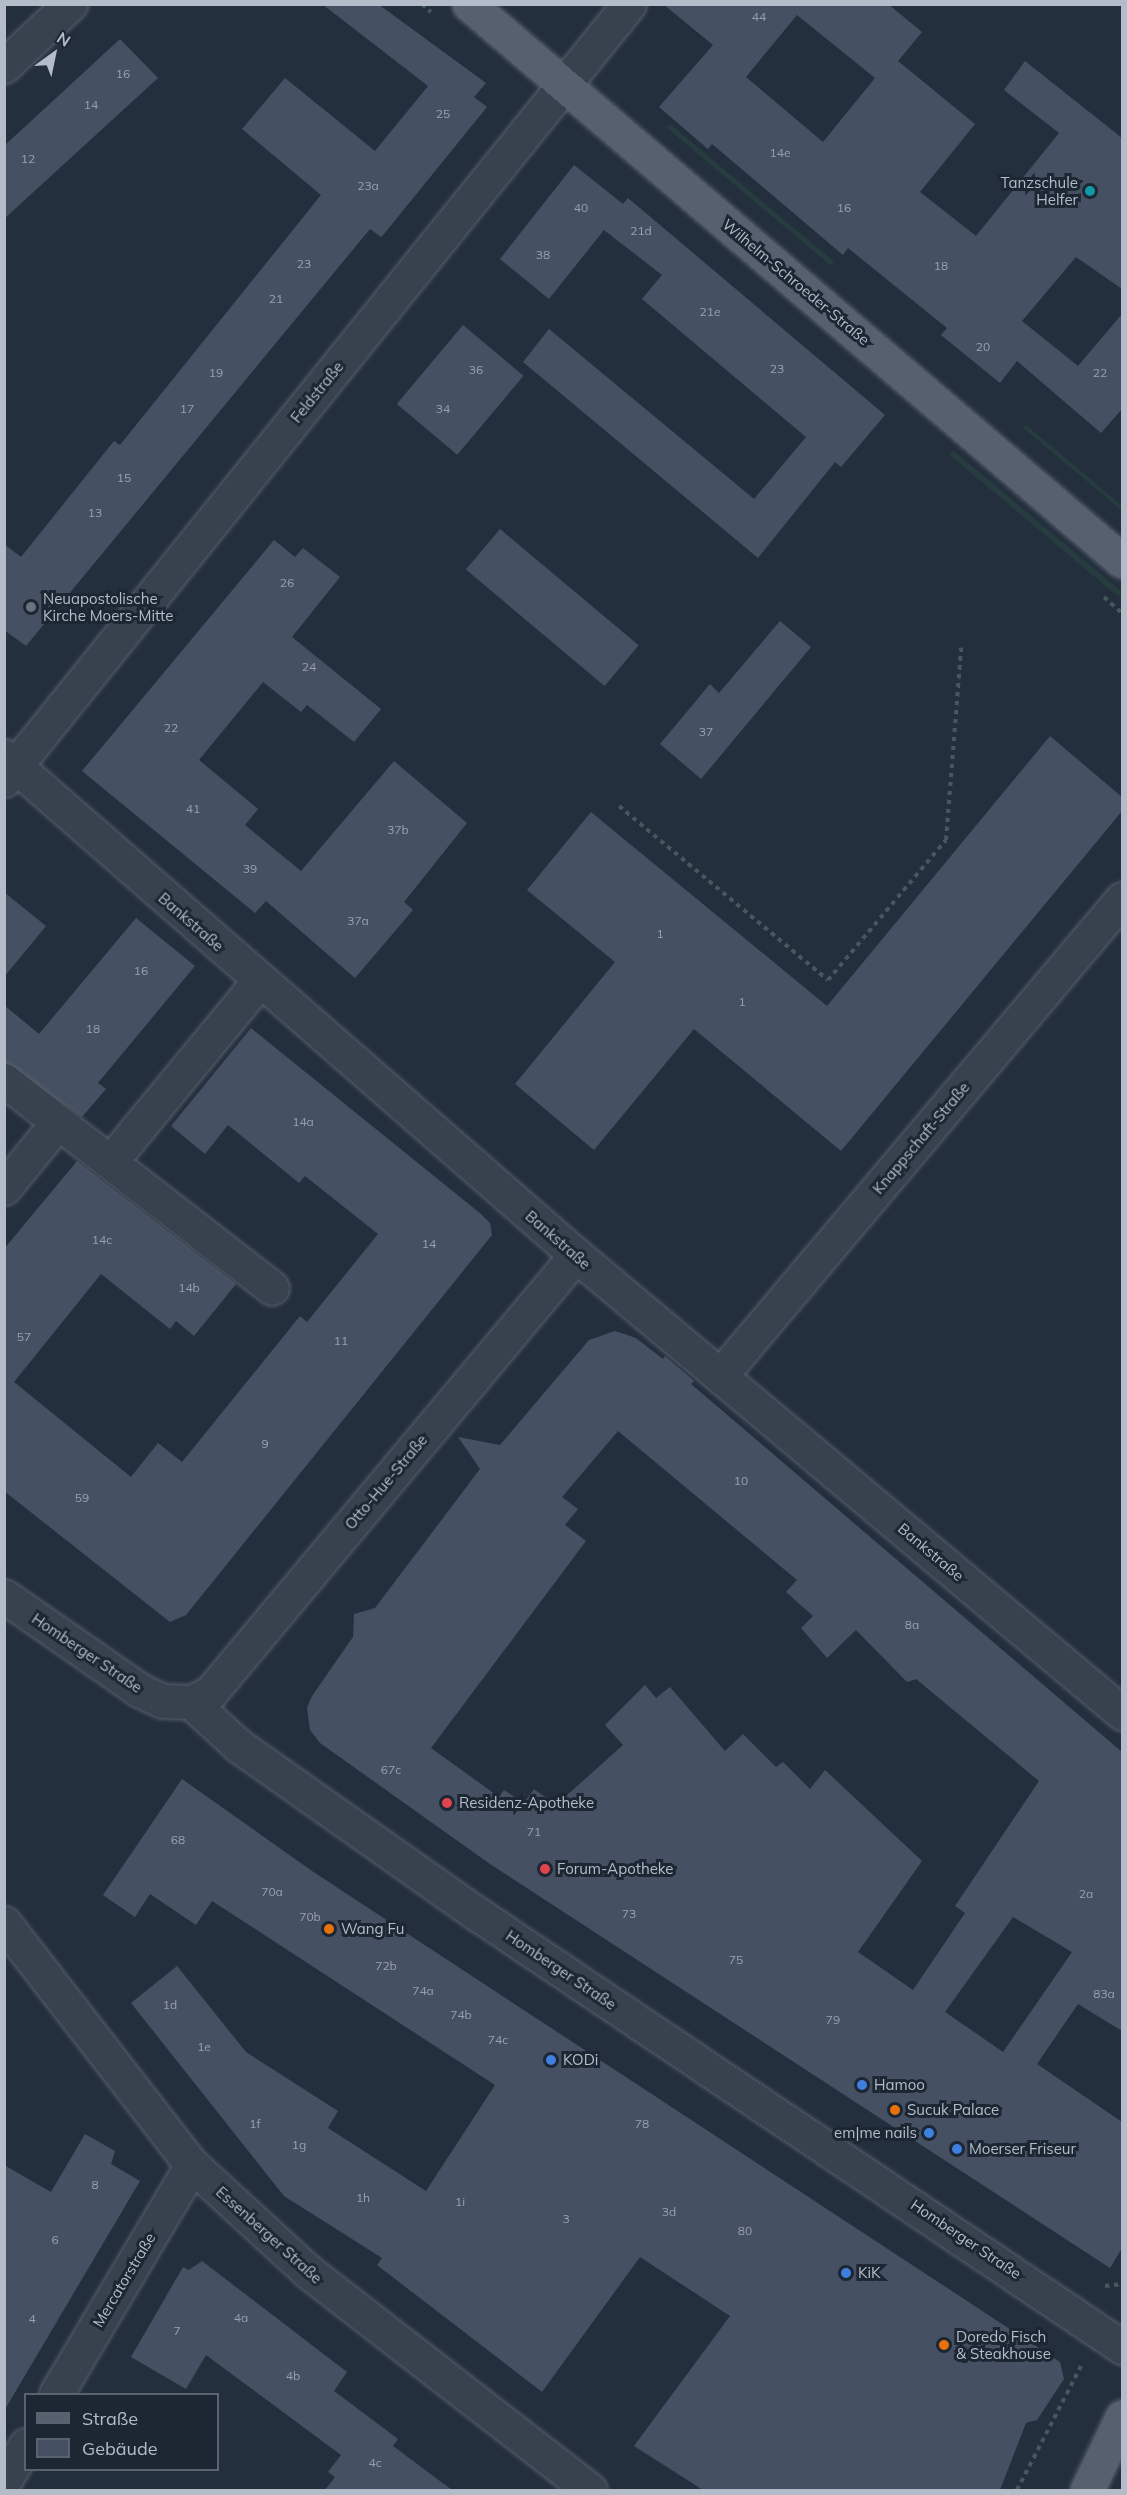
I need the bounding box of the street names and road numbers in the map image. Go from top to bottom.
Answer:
street label: Wilhelm-Schroeder-Straße [719,215,873,349]
street label: Feldstraße [287,358,347,426]
street label: Bankstraße [155,889,227,955]
street label: Knappschaft-Straße [869,1078,973,1198]
street label: Bankstraße [522,1207,594,1273]
street label: Otto-Hue-Straße [341,1431,431,1533]
street label: Bankstraße [894,1519,968,1585]
street label: Homberger Straße [29,1609,145,1697]
street label: Homberger Straße [503,1926,619,2014]
street label: Essenberger Straße [212,2183,326,2287]
street label: Homberger Straße [908,2195,1024,2283]
street label: Mercatorstraße [89,2230,159,2330]

